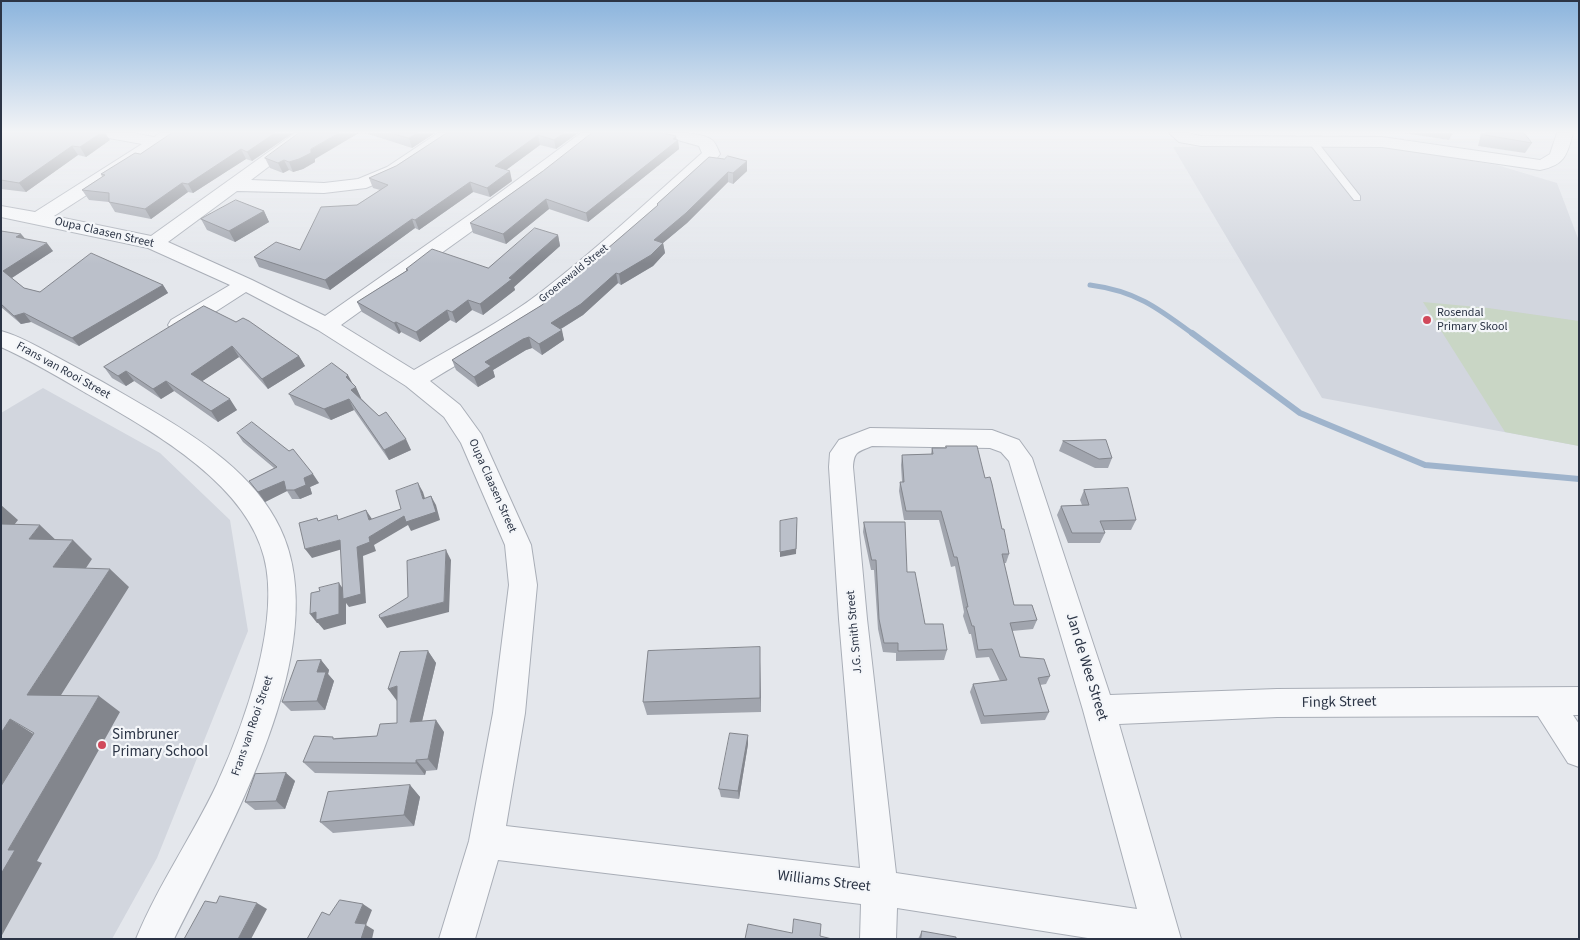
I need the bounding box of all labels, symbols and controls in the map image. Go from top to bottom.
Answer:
street label: Oupa Claasen Street [53,215,155,251]
street label: Groenewald Street [537,242,611,306]
place label: Rosendal Primary Skool [1437,306,1508,334]
marker: Rosendal Primary Skool [1421,314,1433,326]
street label: Frans van Rooi Street [14,339,112,403]
street label: Oupa Claasen Street [465,437,519,535]
street label: J.G. Smith Street [844,590,866,674]
street label: Jan de Wee Street [1061,611,1111,723]
street label: Frans van Rooi Street [229,674,277,778]
street label: Fingk Street [1301,693,1377,713]
place label: Simbruner Primary School [112,727,208,762]
marker: Simbruner Primary School [96,739,108,751]
street label: Williams Street [776,867,872,897]

